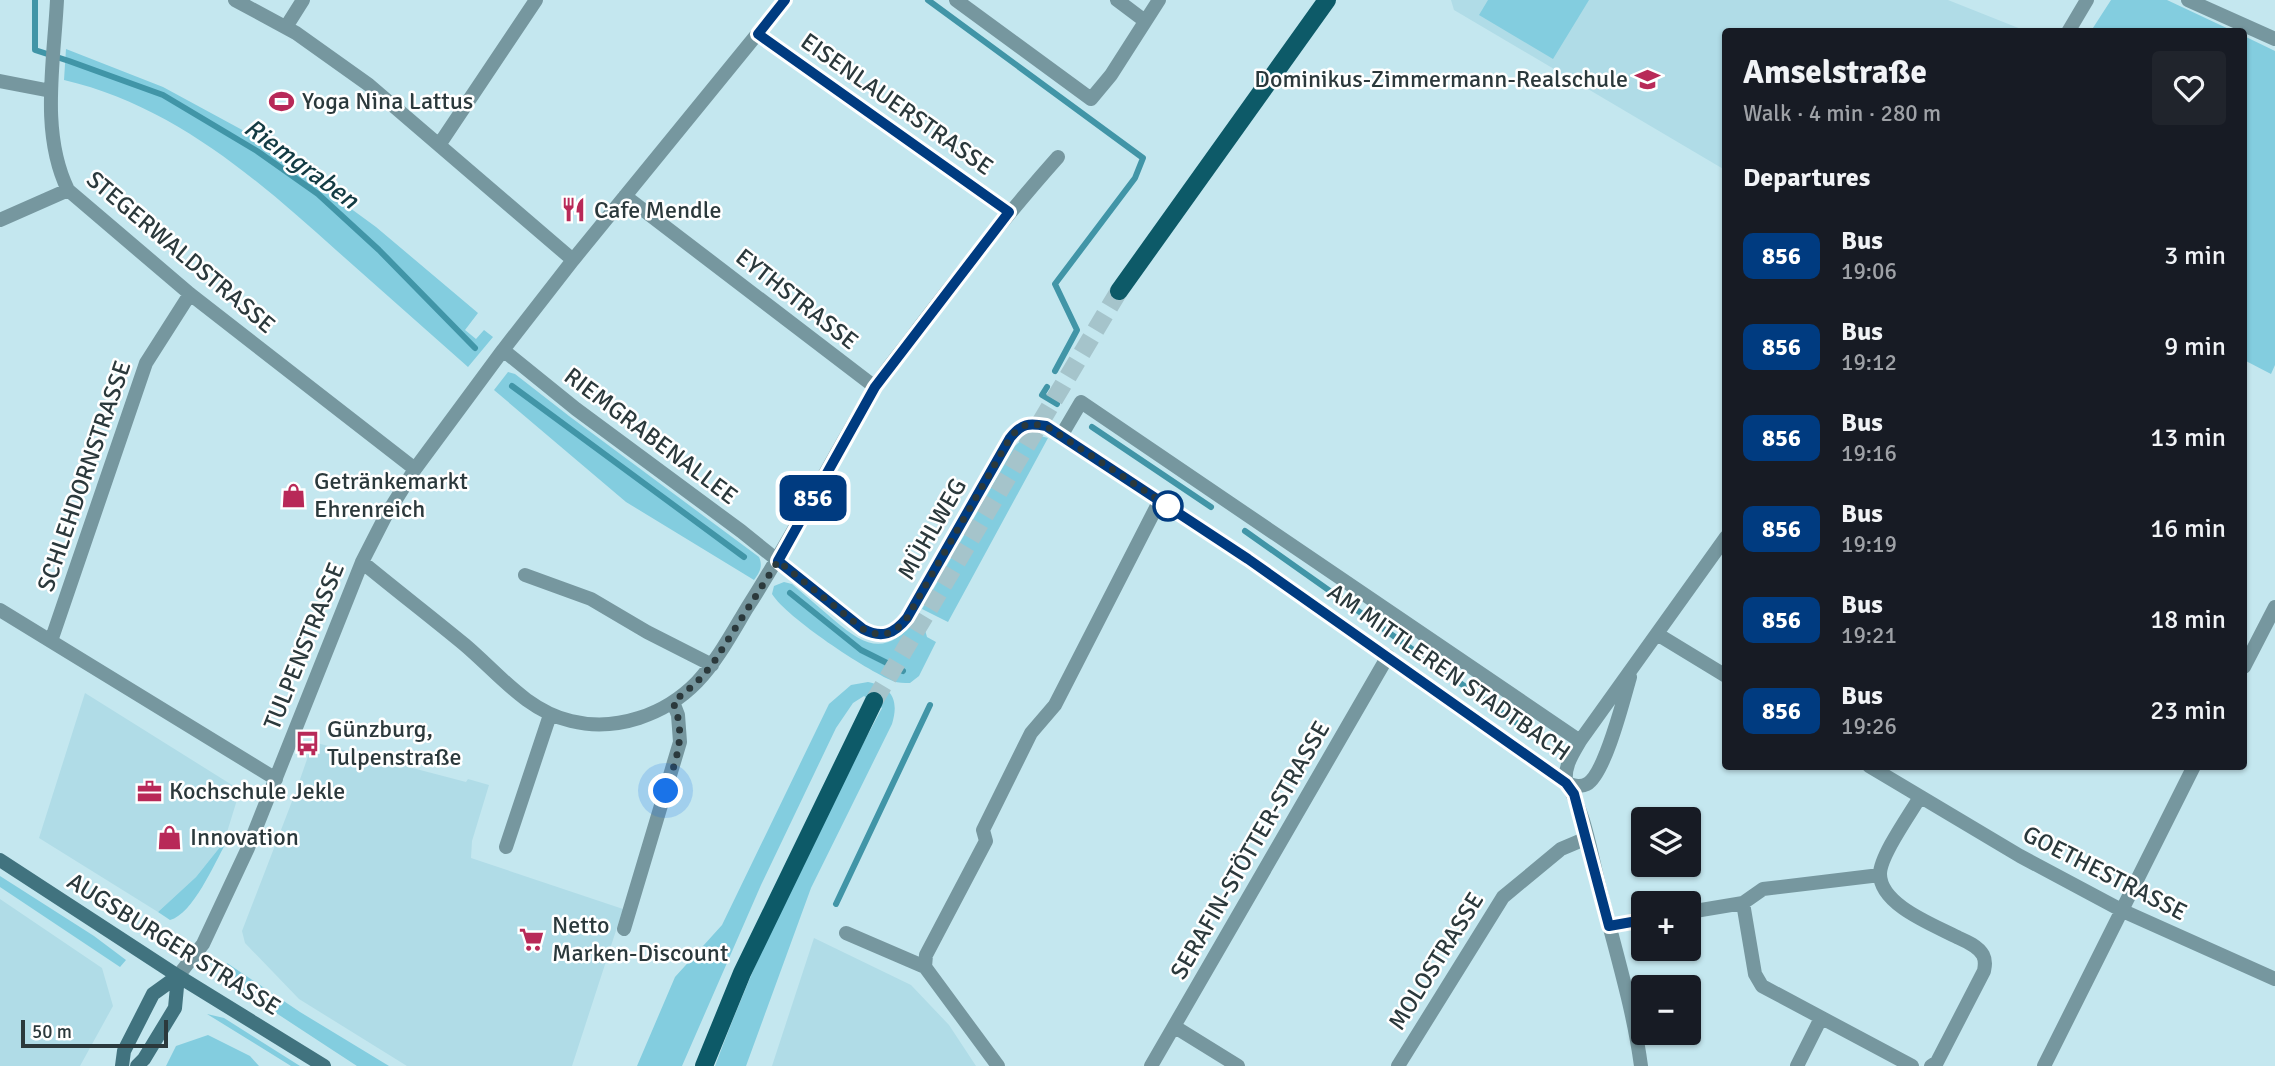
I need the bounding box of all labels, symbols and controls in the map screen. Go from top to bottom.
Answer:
street label: EISENLAUERSTRASSE [795,26,999,182]
button: heart [2152,51,2226,125]
text: Amselstraße [1743,52,1927,93]
place label: Dominikus-Zimmermann-Realschule [1254,64,1628,94]
school or university icon: Dominikus-Zimmermann-Realschule [1634,65,1662,93]
place label: Yoga Nina Lattus [302,86,473,116]
sports icon: Yoga Nina Lattus [268,87,296,115]
text: Walk · 4 min · 280 m [1743,99,1941,128]
water label: Riemgraben [238,112,365,217]
text: Departures [1743,162,1870,194]
street label: STEGERWALDSTRASSE [80,164,282,340]
place label: Cafe Mendle [594,195,722,225]
restaurant icon: Cafe Mendle [560,196,588,224]
text: Bus [1841,225,1883,257]
text: 3 min [2164,240,2226,272]
text: 856 [1762,241,1801,271]
street label: EYTHSTRASSE [730,242,864,356]
text: 19:06 [1841,257,1897,286]
text: Bus [1841,316,1883,348]
text: 9 min [2164,331,2226,363]
text: 856 [1762,332,1801,362]
text: 19:12 [1841,348,1897,377]
street label: SCHLEHDORNSTRASSE [30,357,138,595]
street label: RIEMGRABENALLEE [558,361,744,511]
text: Bus [1841,407,1883,439]
text: 13 min [2150,422,2226,454]
text: 856 [1762,423,1801,453]
text: 19:16 [1841,439,1897,468]
place label: Getränkemarkt Ehrenreich [314,466,468,524]
street label: MÜHLWEG [891,473,973,585]
line badge: 856 [773,475,853,521]
shop icon: Getränkemarkt Ehrenreich [280,481,308,509]
text: 856 [794,483,832,513]
unlabelled marker [1153,491,1183,521]
text: Bus [1841,498,1883,530]
text: 16 min [2150,513,2226,545]
text: 856 [1762,514,1801,544]
text: 19:19 [1841,530,1897,559]
street label: TULPENSTRASSE [257,558,351,734]
street label: AM MITTLEREN STADTBACH [1322,577,1576,767]
text: Bus [1841,589,1883,621]
text: 18 min [2150,604,2226,636]
text: 856 [1762,605,1801,635]
text: 19:21 [1841,621,1897,650]
text: Bus [1841,680,1883,712]
text: 23 min [2150,695,2226,727]
text: 856 [1762,696,1801,726]
text: 19:26 [1841,712,1897,741]
place label: Günzburg, Tulpenstraße [327,714,462,772]
street label: SERAFIN-STÖTTER-STRASSE [1164,715,1336,985]
bus stop icon: Günzburg, Tulpenstraße [293,729,321,757]
your location [648,773,683,808]
place label: Kochschule Jekle [169,776,345,806]
office icon: Kochschule Jekle [135,777,163,805]
map controls [1631,807,1701,1045]
button: layers [1631,807,1701,877]
street label: GOETHESTRASSE [2018,819,2192,927]
place label: Innovation [190,822,299,852]
shop icon: Innovation [156,823,184,851]
street label: AUGSBURGER STRASSE [62,866,286,1022]
street label: MOLOSTRASSE [1382,887,1490,1035]
button: + [1631,891,1701,961]
place label: Netto Marken-Discount [552,910,728,968]
supermarket icon: Netto Marken-Discount [518,925,546,953]
button: − [1631,975,1701,1045]
scale bar [21,1017,168,1049]
text: 50 m [32,1020,72,1044]

